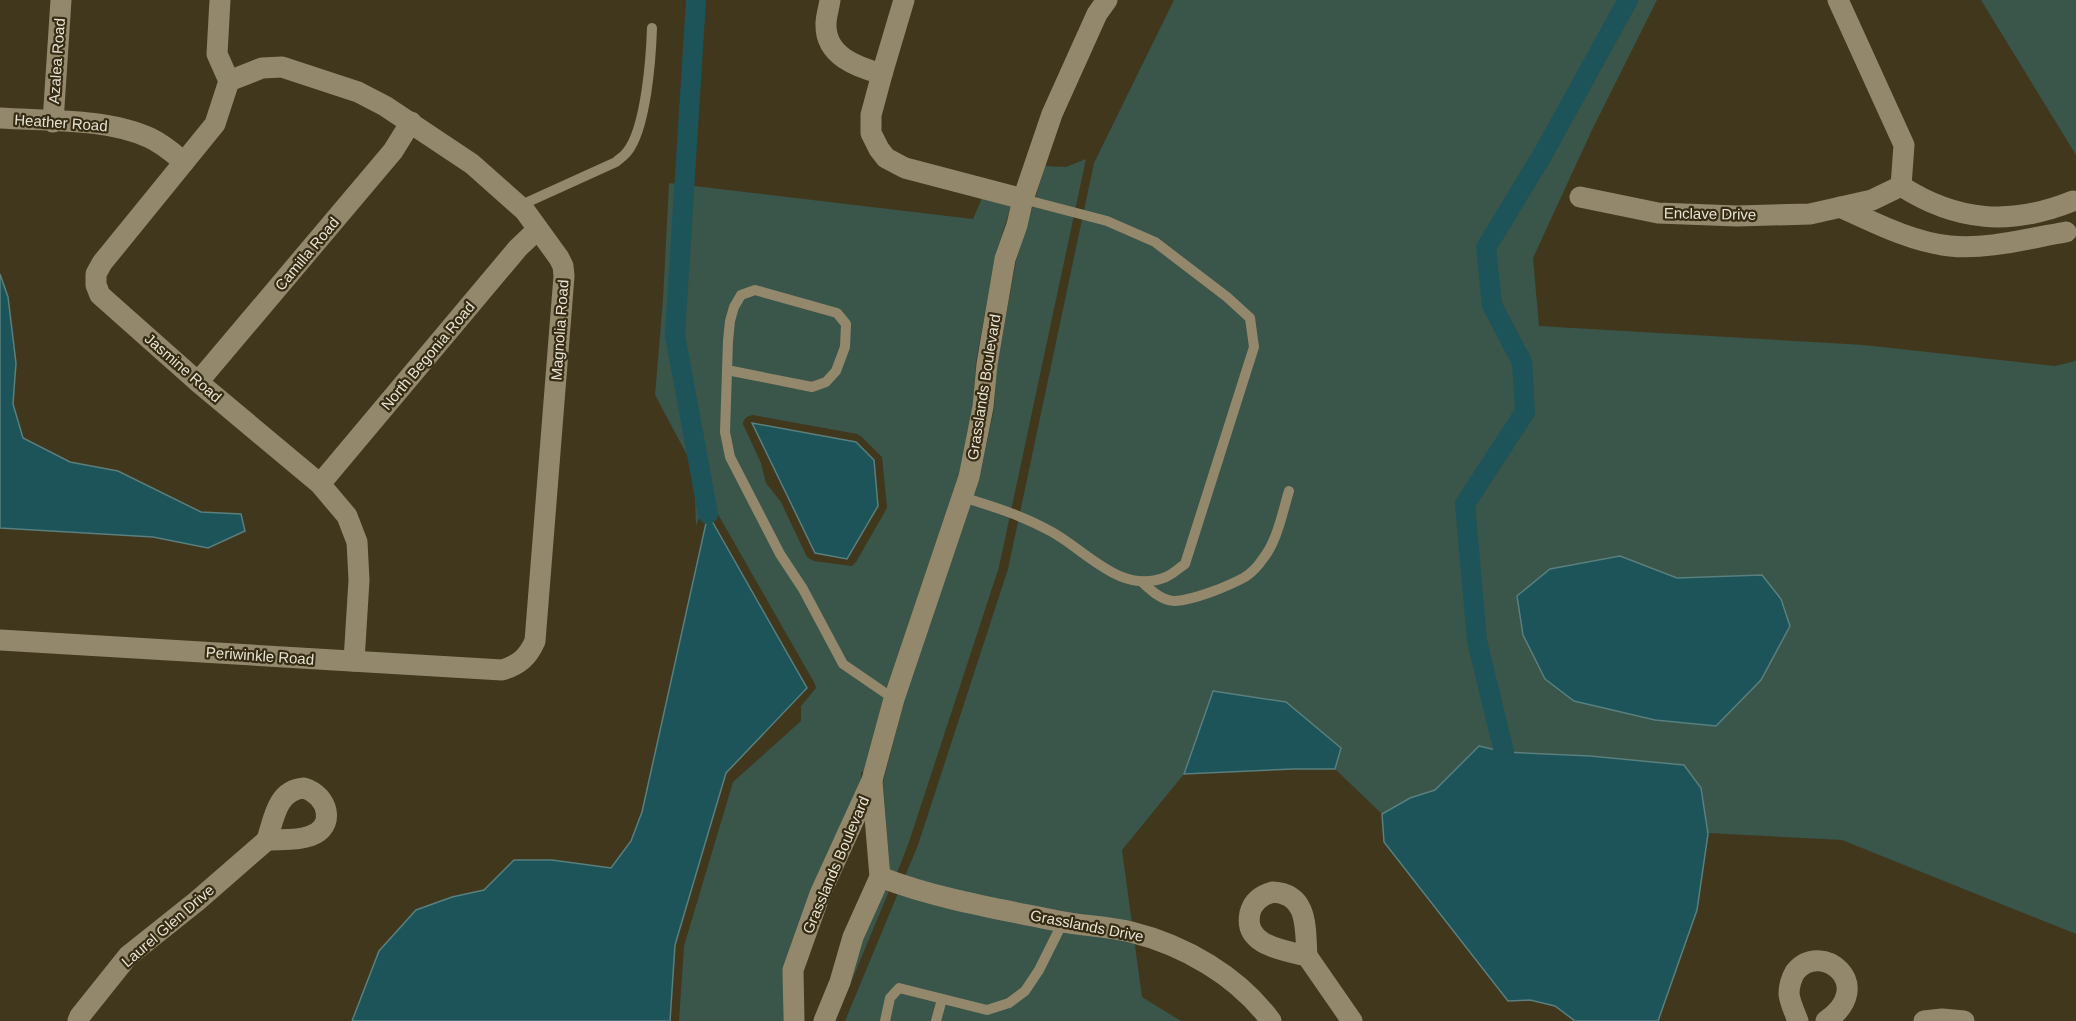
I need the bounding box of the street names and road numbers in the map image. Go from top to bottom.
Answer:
street label: Azalea Road [45,18,68,104]
street label: Heather Road [14,111,108,134]
street label: Enclave Drive [1664,204,1756,223]
street label: Camilla Road [271,214,342,294]
street label: Magnolia Road [548,279,571,381]
street label: North Begonia Road [377,298,478,413]
street label: Grasslands Boulevard [964,313,1003,461]
street label: Jasmine Road [142,330,225,405]
street label: Periwinkle Road [205,643,315,668]
street label: Grasslands Boulevard [799,794,872,936]
street label: Laurel Glen Drive [118,881,217,970]
street label: Grasslands Drive [1029,906,1145,945]

